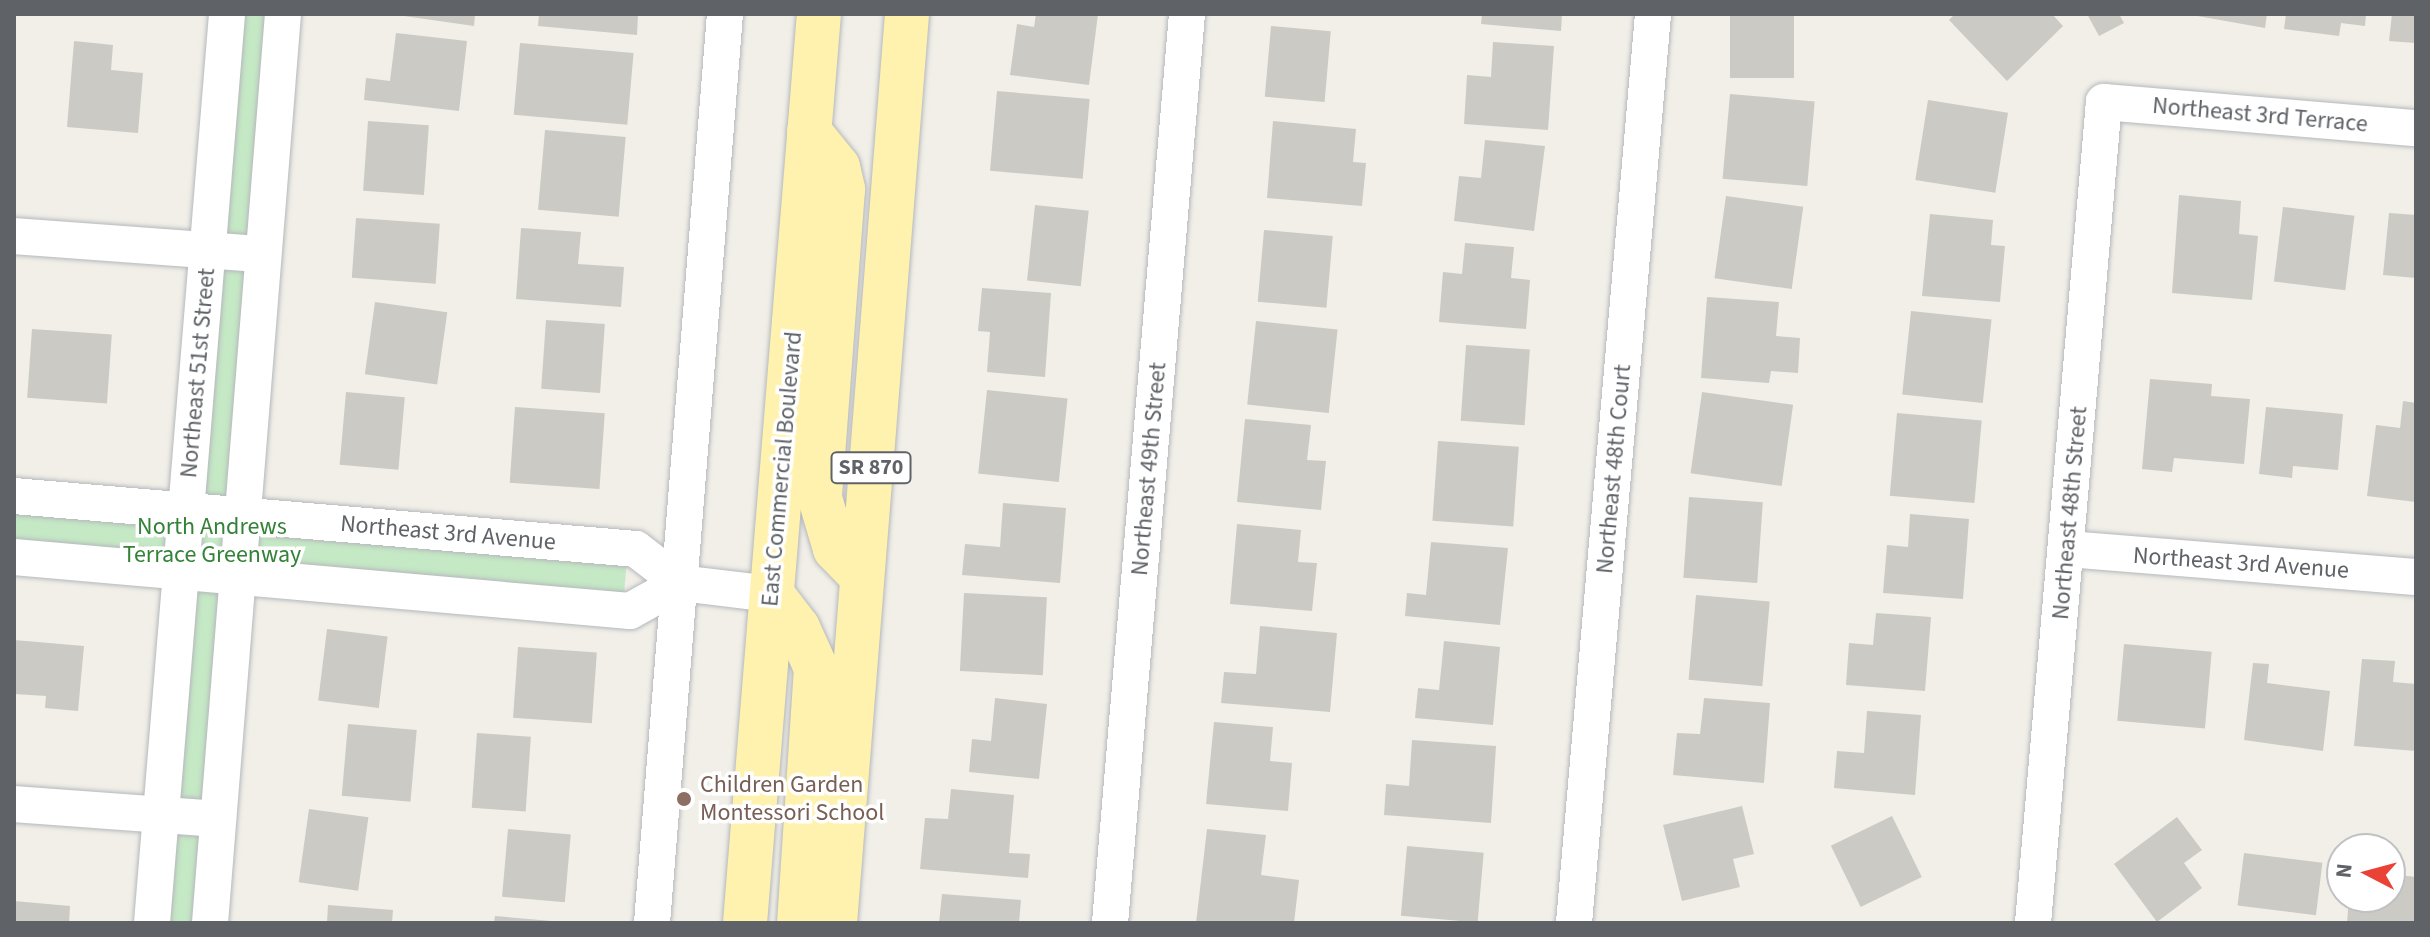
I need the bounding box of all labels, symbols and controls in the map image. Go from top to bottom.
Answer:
street label: Northeast 3rd Terrace [2151,91,2369,139]
street label: Northeast 51st Street [174,267,222,479]
street label: East Commercial Boulevard [756,330,808,608]
street label: Northeast 49th Street [1125,361,1173,577]
street label: Northeast 48th Court [1590,363,1638,575]
street label: Northeast 48th Street [2046,405,2094,621]
road number: SR 870 [829,450,913,486]
street label: Northeast 3rd Avenue [339,509,557,557]
park label: North Andrews Terrace Greenway [123,513,301,569]
street label: Northeast 3rd Avenue [2132,541,2350,585]
place label: Children Garden Montessori School [700,771,884,827]
marker: Children Garden Montessori School [675,790,693,808]
north arrow [2326,833,2406,913]
text: N [2327,862,2361,880]

